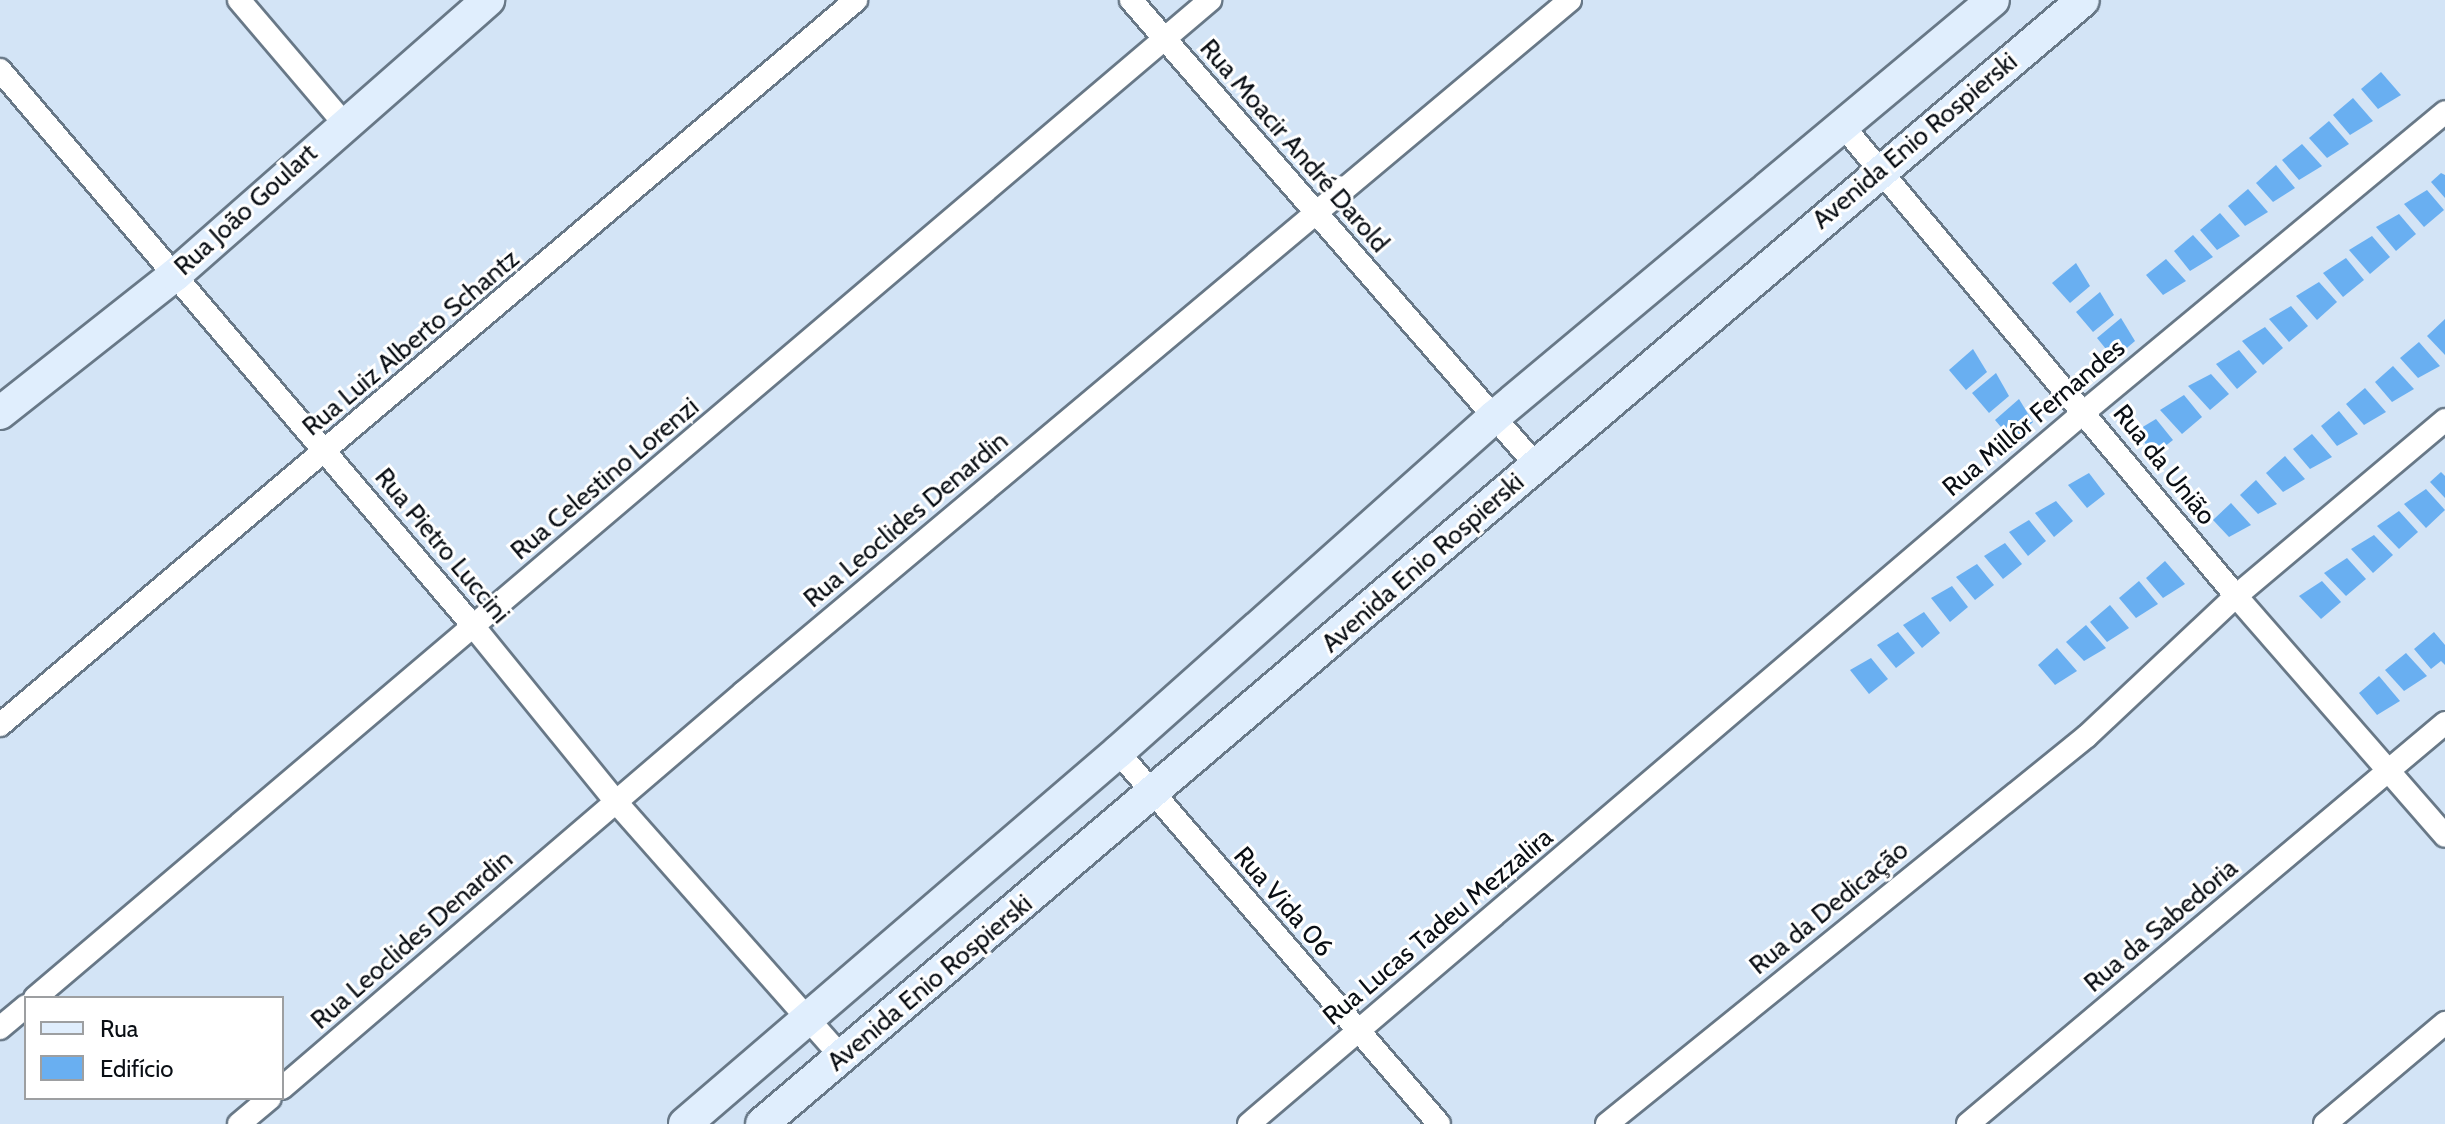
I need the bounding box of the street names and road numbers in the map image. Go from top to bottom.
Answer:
street label: Rua Moacir André Darold [1193,33,1395,259]
street label: Avenida Enio Rospierski [1806,46,2024,236]
street label: Rua João Goulart [168,138,324,282]
street label: Rua Luiz Alberto Schantz [296,243,526,443]
street label: Rua Millôr Fernandes [1937,333,2131,503]
street label: Rua Celestino Lorenzi [505,391,705,567]
street label: Rua da União [2106,399,2222,531]
street label: Rua Leoclides Denardin [798,425,1014,615]
street label: Rua Pietro Luccini [368,462,516,630]
street label: Avenida Enio Rospierski [1315,467,1531,659]
street label: Rua Lucas Tadeu Mezzalira [1317,822,1559,1032]
street label: Rua da Dedicação [1743,835,1915,981]
street label: Rua Vida 06 [1227,841,1339,963]
street label: Rua Leoclides Denardin [305,844,519,1036]
street label: Rua da Sabedoria [2078,853,2244,999]
street label: Avenida Enio Rospierski [821,888,1039,1078]

